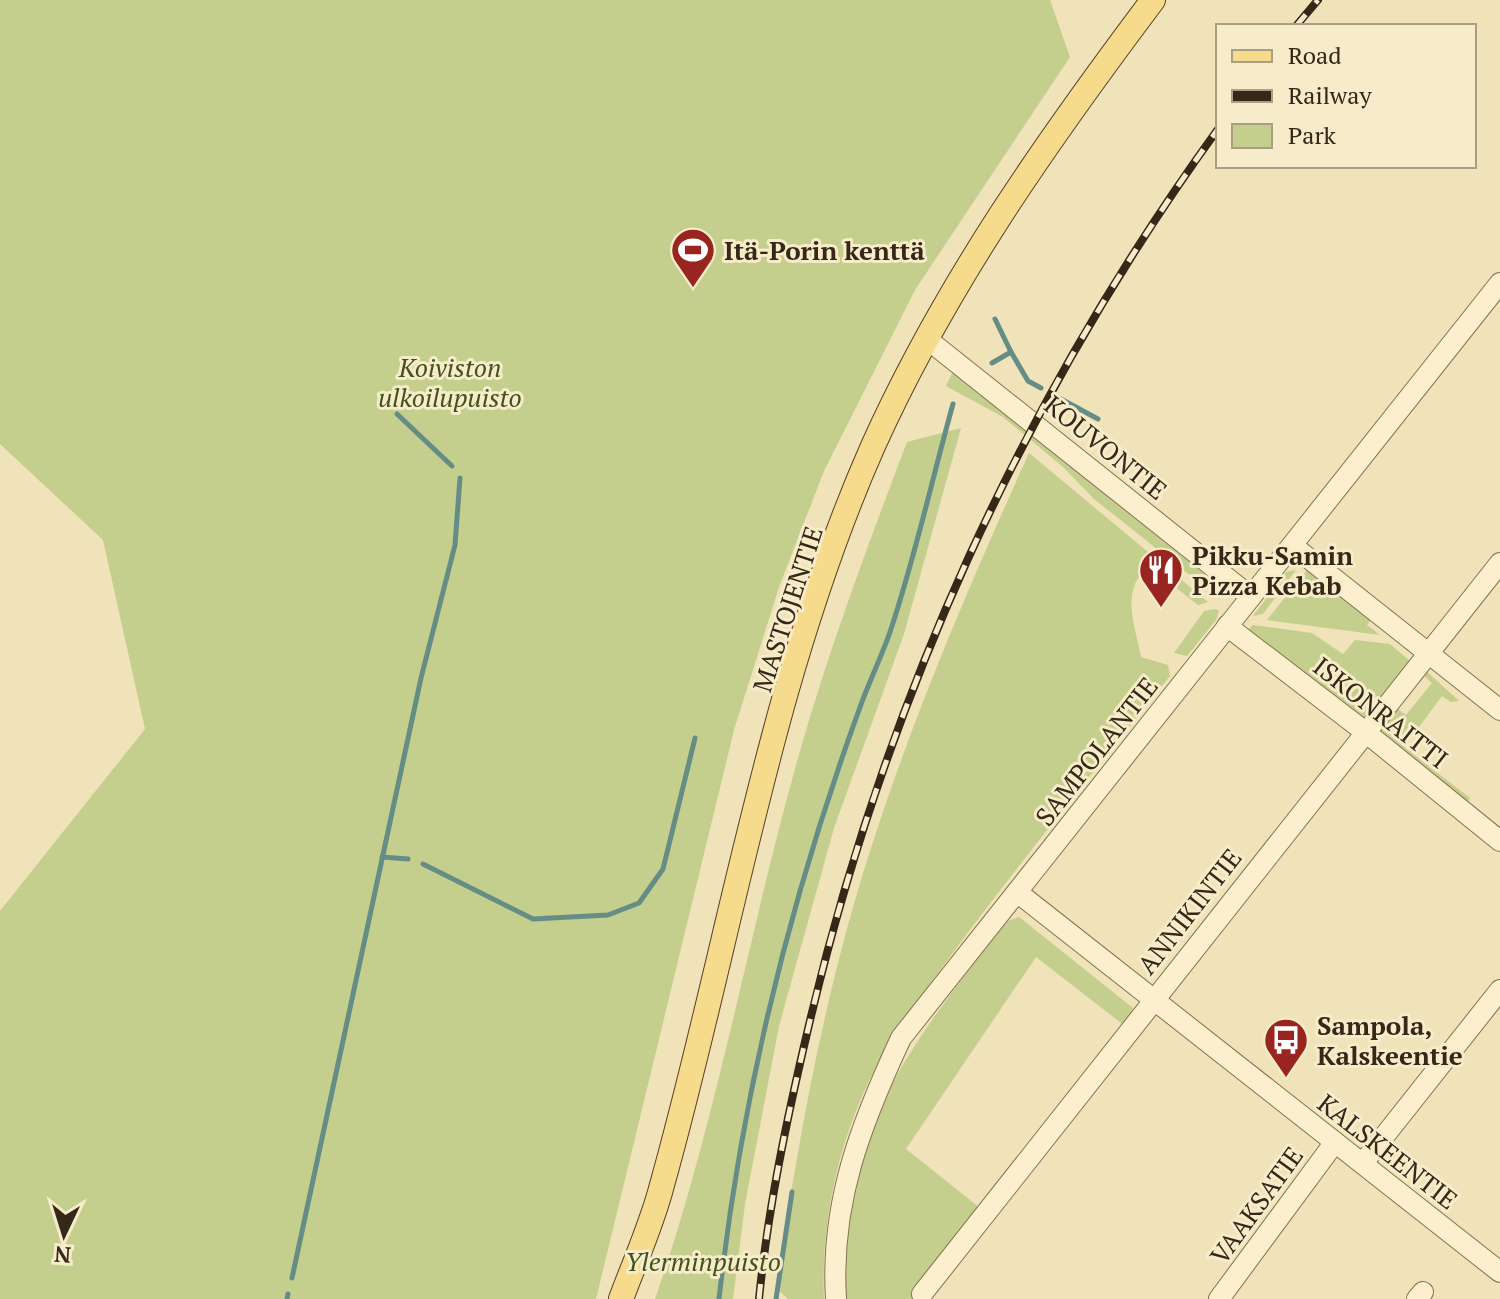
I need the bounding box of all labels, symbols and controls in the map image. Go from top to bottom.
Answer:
legend [1216,24,1476,168]
text: Road [1288,39,1342,71]
text: Railway [1288,79,1372,111]
text: Park [1288,119,1337,151]
sports icon: Itä-Porin kenttä [669,226,717,289]
place label: Itä-Porin kenttä [724,233,925,267]
park label: Koiviston ulkoilupuisto [378,350,522,414]
street label: KOUVONTIE [1038,387,1174,507]
street label: MASTOJENTIE [744,522,830,696]
place label: Pikku-Samin Pizza Kebab [1192,538,1353,602]
restaurant icon: Pikku-Samin Pizza Kebab [1137,546,1185,609]
street label: ISKONRAITTI [1307,649,1455,775]
street label: SAMPOLANTIE [1027,670,1165,832]
street label: ANNIKINTIE [1129,841,1249,981]
place label: Sampola, Kalskeentie [1317,1008,1463,1072]
bus stop icon: Sampola, Kalskeentie [1262,1016,1310,1079]
street label: KALSKEENTIE [1311,1086,1465,1216]
street label: VAAKSATIE [1202,1139,1310,1271]
north arrow [24,1195,104,1275]
text: N [53,1240,72,1270]
park label: Ylerminpuisto [625,1244,781,1278]

